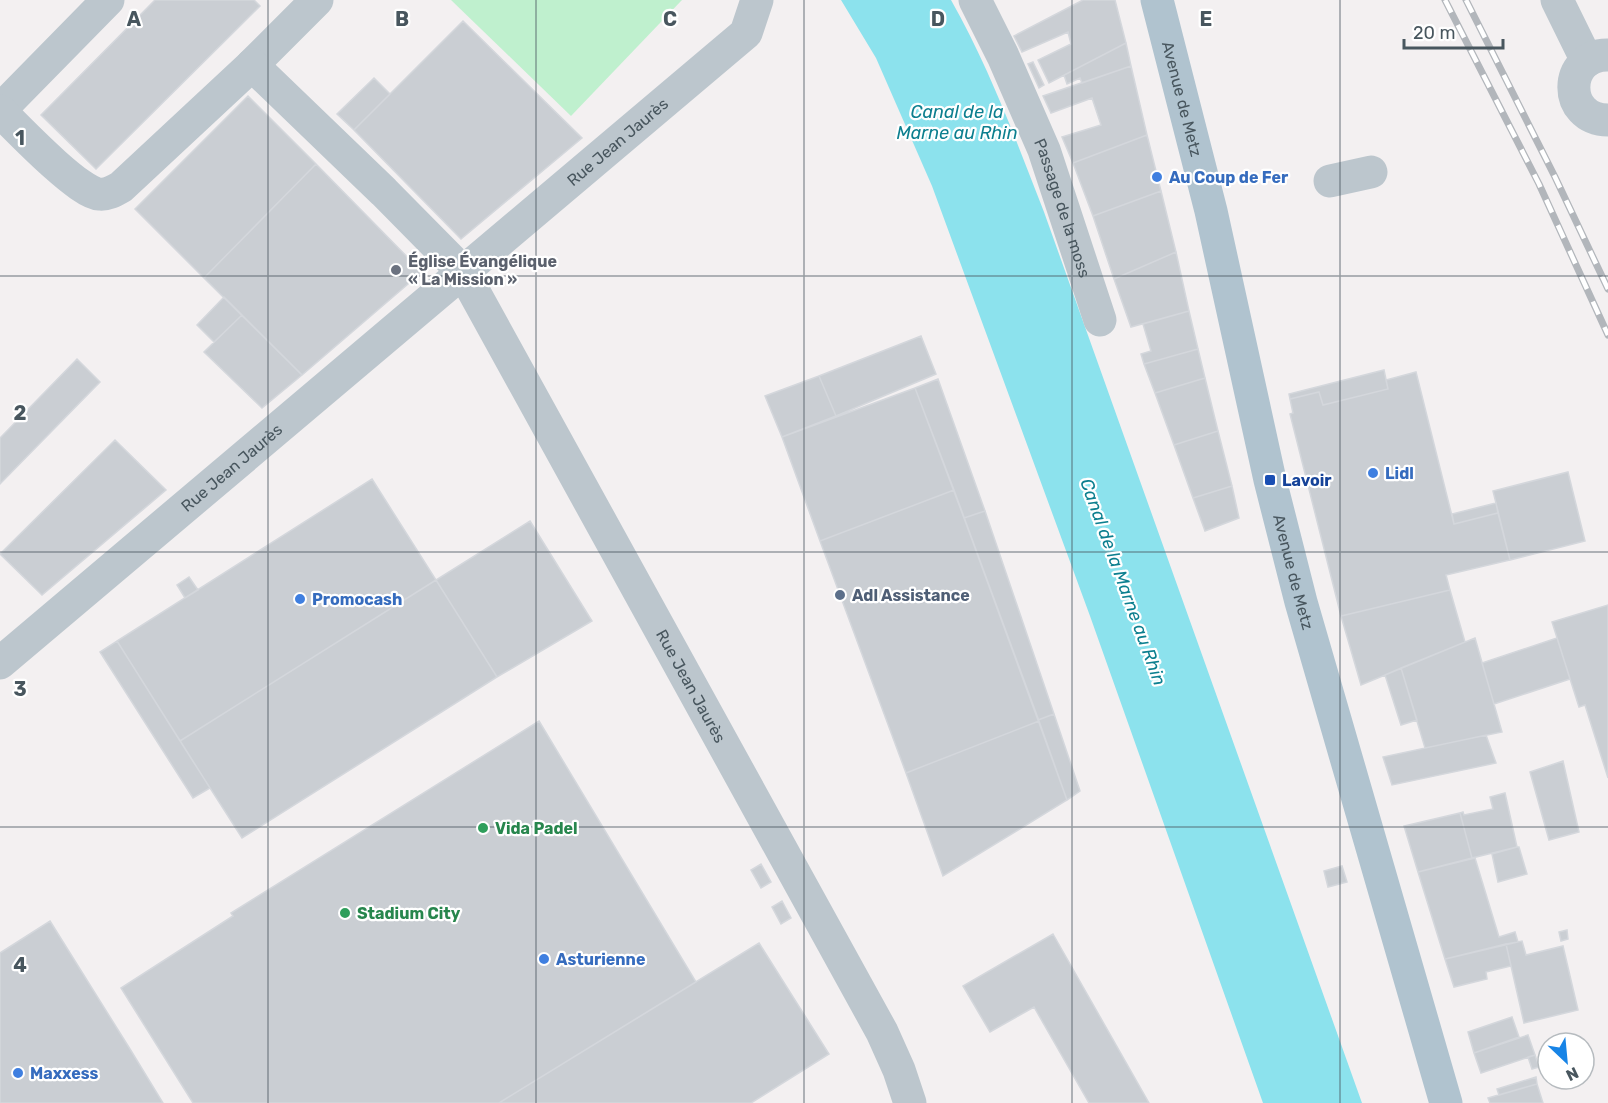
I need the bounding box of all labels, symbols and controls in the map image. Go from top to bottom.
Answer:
text: A [127,7,142,31]
text: B [395,7,409,31]
text: C [663,7,677,31]
text: D [931,7,945,31]
text: E [1200,7,1212,31]
scale bar [1404,12,1503,50]
text: 20 m [1413,22,1455,44]
street label: Avenue de Metz [1158,39,1206,159]
street label: Rue Jean Jaurès [563,94,672,190]
water label: Canal de la Marne au Rhin [896,101,1018,144]
text: 1 [15,126,25,150]
street label: Passage de la moss [1031,135,1095,280]
place label: Au Coup de Fer [1169,168,1289,187]
marker: Au Coup de Fer [1150,170,1164,184]
place label: Église Évangélique « La Mission » [408,251,557,289]
marker: Église Évangélique « La Mission » [389,263,403,277]
text: 2 [14,401,27,425]
street label: Rue Jean Jaurès [177,420,286,515]
place label: Lidl [1385,464,1414,483]
marker: Lidl [1366,466,1380,480]
place label: Lavoir [1282,471,1332,490]
marker: Lavoir [1263,473,1277,487]
water label: Canal de la Marne au Rhin [1075,475,1171,689]
street label: Avenue de Metz [1270,512,1318,632]
place label: Adl Assistance [852,586,970,605]
marker: Adl Assistance [833,588,847,602]
place label: Promocash [312,590,402,609]
marker: Promocash [293,592,307,606]
street label: Rue Jean Jaurès [652,626,730,746]
text: 3 [13,677,27,701]
place label: Vida Padel [495,819,578,838]
marker: Vida Padel [476,821,490,835]
place label: Stadium City [357,904,461,923]
marker: Stadium City [338,906,352,920]
place label: Asturienne [556,950,645,969]
marker: Asturienne [537,952,551,966]
text: 4 [13,953,27,977]
north arrow [1536,1031,1596,1091]
text: N [1563,1063,1582,1085]
place label: Maxxess [30,1064,99,1083]
marker: Maxxess [11,1066,25,1080]

